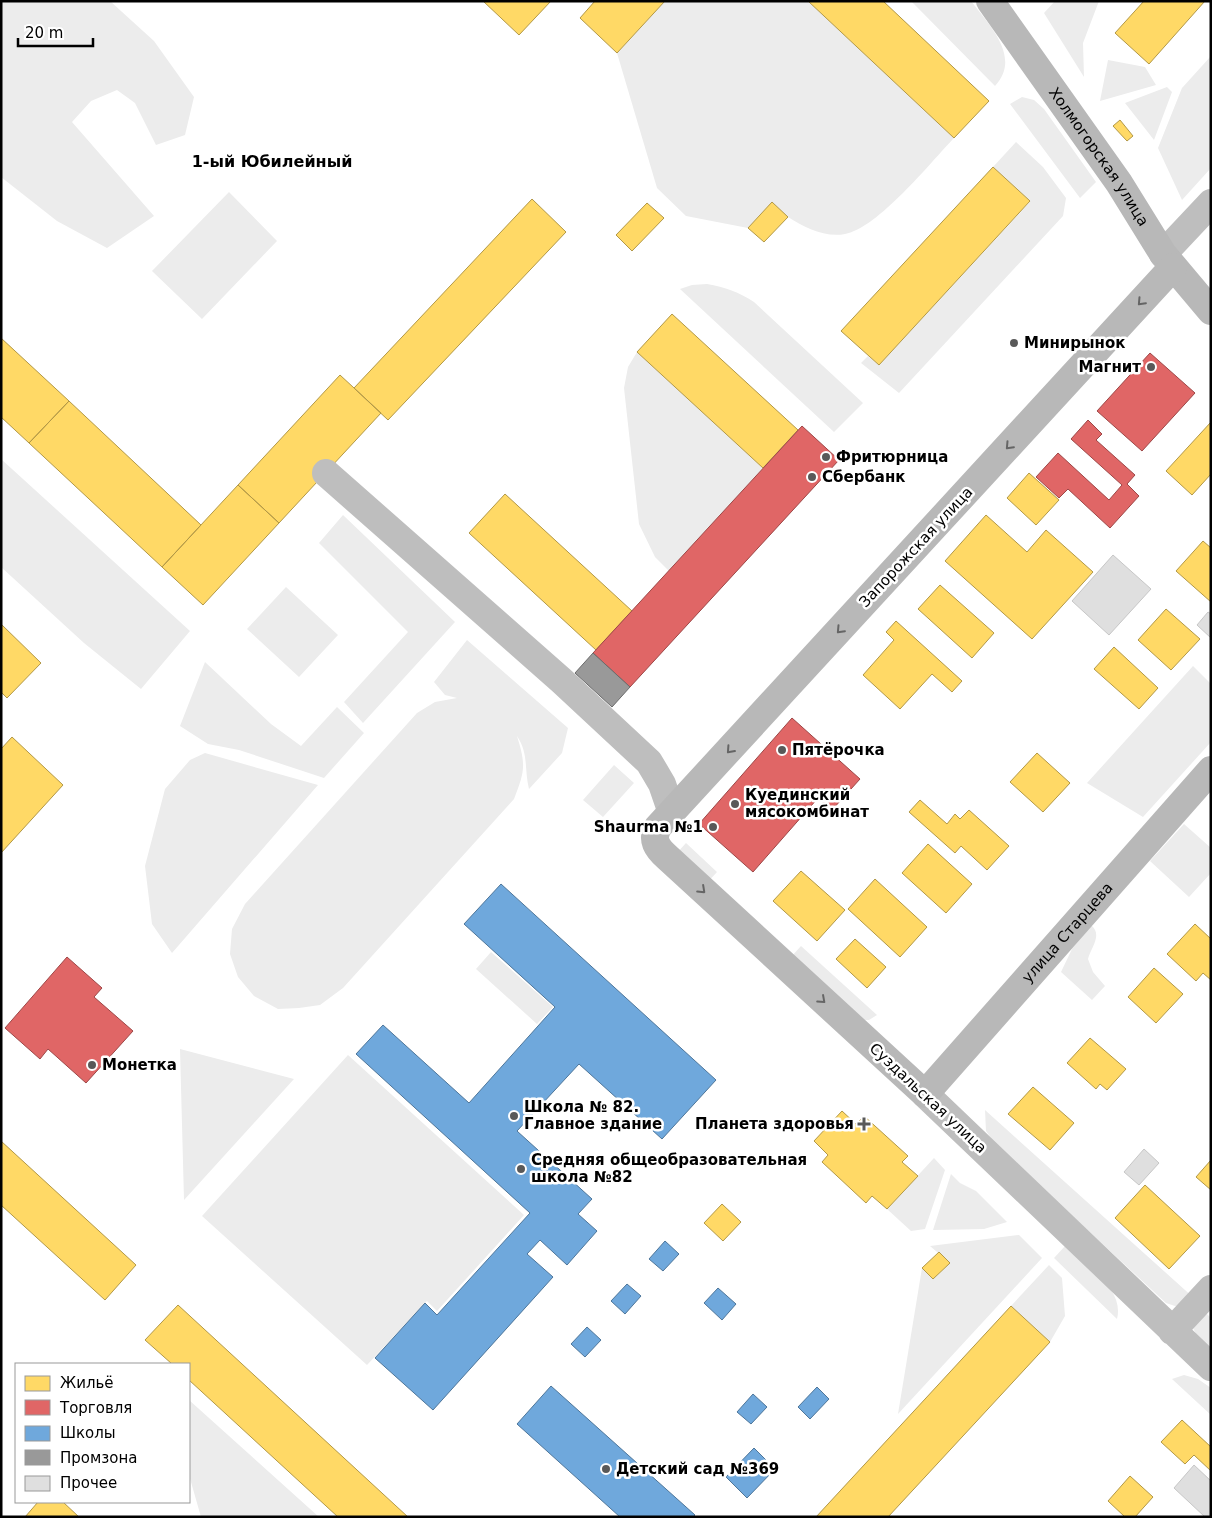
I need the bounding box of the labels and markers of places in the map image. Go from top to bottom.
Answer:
place label: Минирынок [1024,334,1125,352]
marker: Минирынок [1008,337,1020,349]
place label: Магнит [1079,358,1141,376]
marker: Магнит [1145,361,1157,373]
place label: Фритюрница [836,448,948,466]
marker: Фритюрница [820,451,832,463]
place label: Сбербанк [822,468,906,486]
marker: Сбербанк [806,471,818,483]
place label: Пятёрочка [792,741,885,759]
marker: Пятёрочка [776,744,788,756]
place label: Куединский мясокомбинат [745,786,869,821]
marker: Куединский мясокомбинат [729,798,741,810]
place label: Shaurma №1 [594,818,703,836]
marker: Shaurma №1 [707,821,719,833]
place label: Монетка [102,1056,177,1074]
marker: Монетка [86,1059,98,1071]
place label: Школа № 82. Главное здание [524,1098,662,1133]
marker: Школа № 82. Главное здание [508,1110,520,1122]
place label: Планета здоровья [695,1115,854,1133]
marker: Планета здоровья [858,1118,870,1130]
place label: Средняя общеобразовательная школа №82 [531,1151,807,1186]
marker: Средняя общеобразовательная школа №82 [515,1163,527,1175]
place label: Детский сад №369 [616,1460,779,1478]
marker: Детский сад №369 [600,1463,612,1475]

